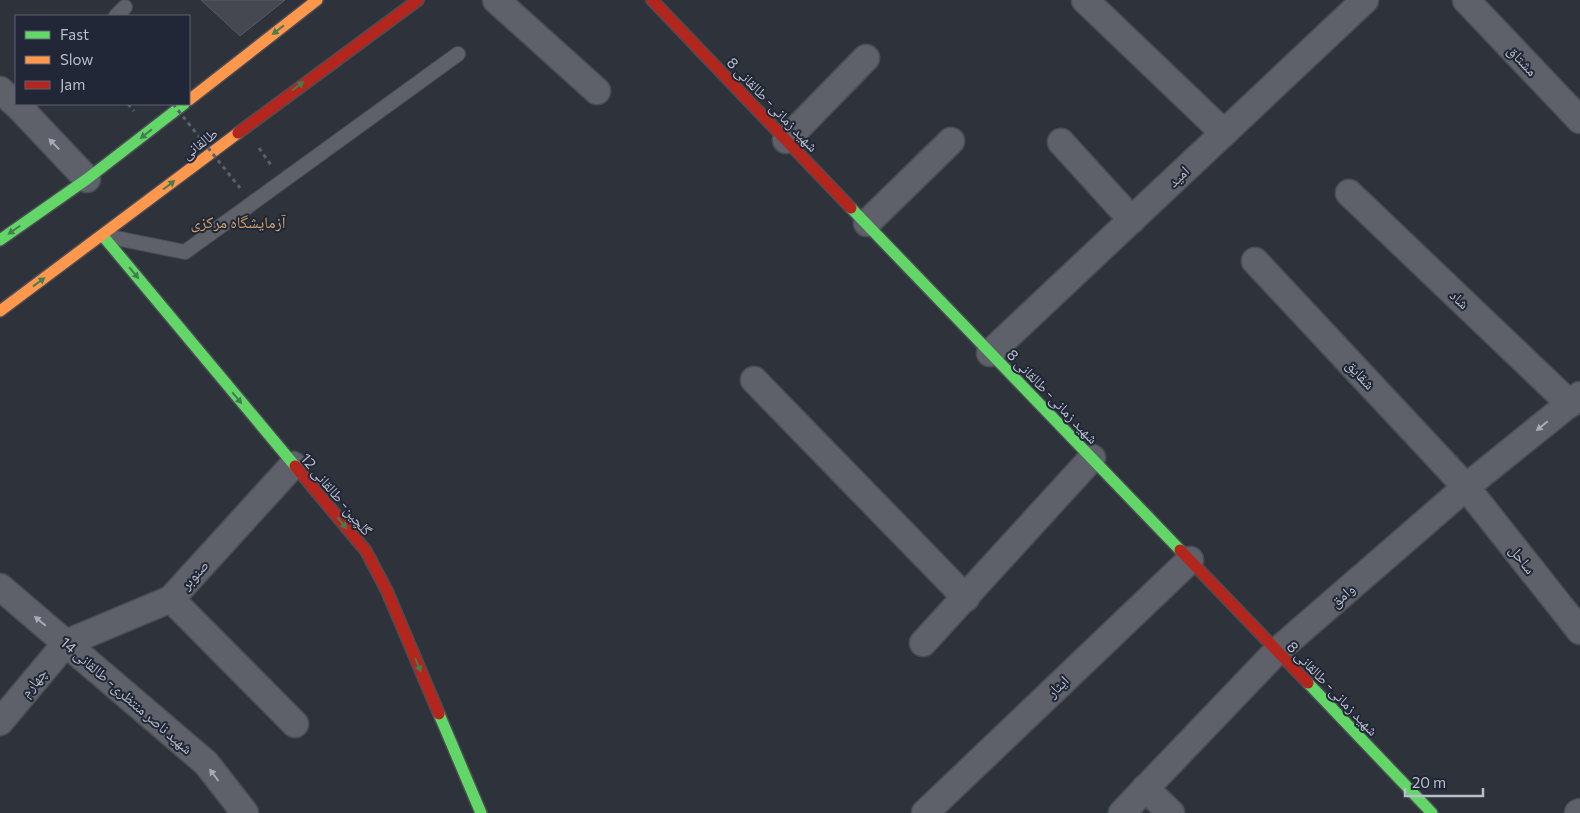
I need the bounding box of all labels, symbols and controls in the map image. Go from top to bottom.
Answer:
legend [15,15,190,105]
text: Fast [60,25,89,43]
one-way arrow [271,25,285,35]
street label: مشتاق [1503,41,1542,81]
text: Slow [60,50,93,68]
street label: شهید زمانی- طالقانی 8 [722,53,823,156]
text: Jam [60,75,85,93]
one-way arrow [291,81,304,92]
street label: طالقانی [177,123,222,164]
one-way arrow [139,128,152,139]
one-way arrow [48,138,60,150]
street label: امید [1163,162,1193,191]
one-way arrow [162,180,176,190]
district label: آزمایشگاه مرکزی [190,212,287,233]
one-way arrow [8,225,21,235]
one-way arrow [128,267,139,280]
one-way arrow [32,277,45,288]
street label: شاد [1447,286,1473,312]
street label: شهید زمانی- طالقانی 8 [1002,345,1103,448]
street label: شقایق [1341,355,1379,394]
one-way arrow [232,391,243,404]
one-way arrow [1536,421,1549,432]
street label: گلچین- طالقانی 12 [296,449,377,540]
one-way arrow [336,516,348,528]
street label: ساحل [1504,541,1540,579]
street label: صنوبر [175,556,213,594]
street label: وامق [1326,579,1359,612]
one-way arrow [35,615,47,627]
street label: شهید ناصر منتظری- طالقانی 14 [56,633,197,759]
street label: شهید زمانی- طالقانی 8 [1282,637,1383,740]
one-way arrow [415,658,423,672]
street label: چهارم [16,664,52,701]
street label: ایثار [1042,671,1072,702]
scale bar [1405,766,1482,798]
one-way arrow [209,769,220,782]
text: 20 m [1412,773,1446,791]

